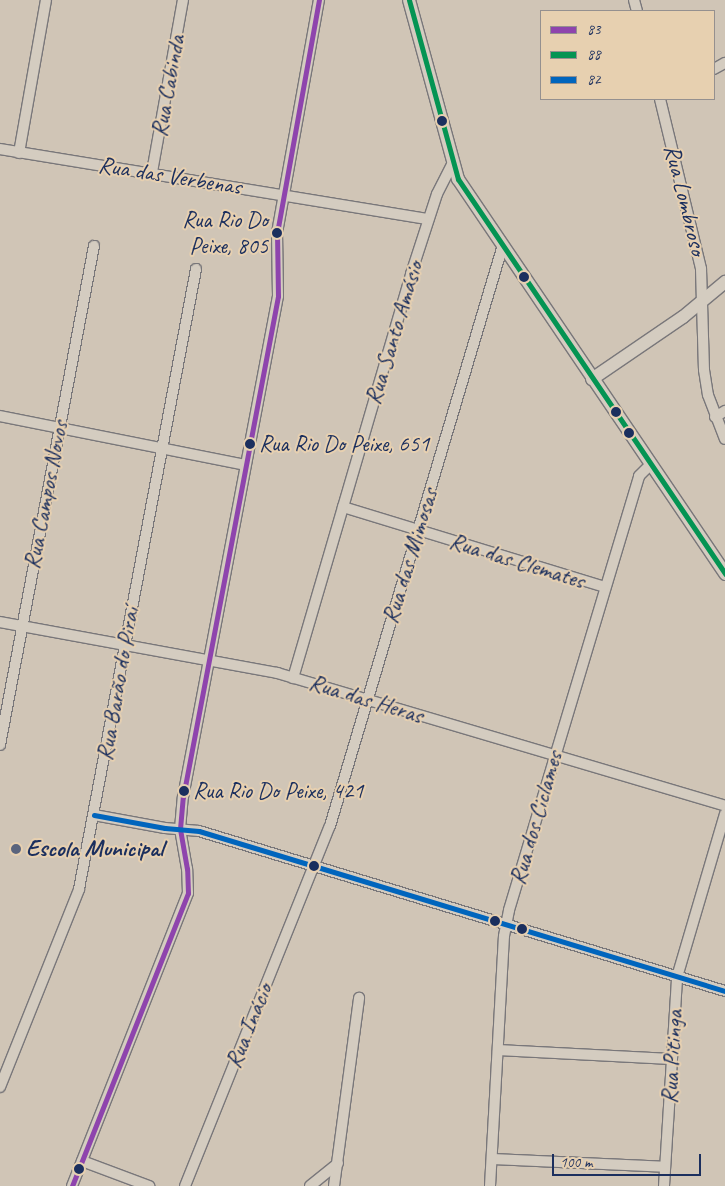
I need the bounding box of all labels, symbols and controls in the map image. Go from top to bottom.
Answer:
legend [540,10,715,100]
text: 83 [587,20,601,39]
street label: Rua Cabinda [145,33,191,139]
text: 88 [587,45,601,64]
text: 82 [587,70,601,89]
unlabelled marker [437,116,447,126]
street label: Rua Lombroso [657,142,713,258]
street label: Rua das Verbenas [96,150,244,202]
place label: Rua Rio Do Peixe, 805 [181,206,268,260]
marker: Rua Rio Do Peixe, 805 [272,228,282,238]
street label: Rua Santo Amásio [359,258,429,408]
unlabelled marker [519,272,529,282]
unlabelled marker [611,407,621,417]
street label: Rua Campos Novos [17,418,75,572]
unlabelled marker [624,428,634,438]
place label: Rua Rio Do Peixe, 651 [259,430,430,458]
marker: Rua Rio Do Peixe, 651 [245,439,255,449]
street label: Rua das Mimosas [376,485,444,627]
street label: Rua das Clemates [445,526,589,596]
street label: Rua Barão do Piraí [90,605,146,763]
street label: Rua das Heras [305,668,427,730]
street label: Rua dos Ciclames [503,749,569,887]
place label: Rua Rio Do Peixe, 421 [193,777,364,805]
marker: Rua Rio Do Peixe, 421 [179,786,189,796]
place label: Escola Municipal [26,835,164,863]
marker: Escola Municipal [10,843,22,855]
unlabelled marker [309,861,319,871]
unlabelled marker [490,916,500,926]
unlabelled marker [517,924,527,934]
street label: Rua Inácio [219,980,279,1072]
street label: Rua Pitinga [655,1009,689,1105]
scale bar [555,1144,704,1176]
text: 100 m [560,1153,592,1172]
unlabelled marker [74,1164,84,1174]

